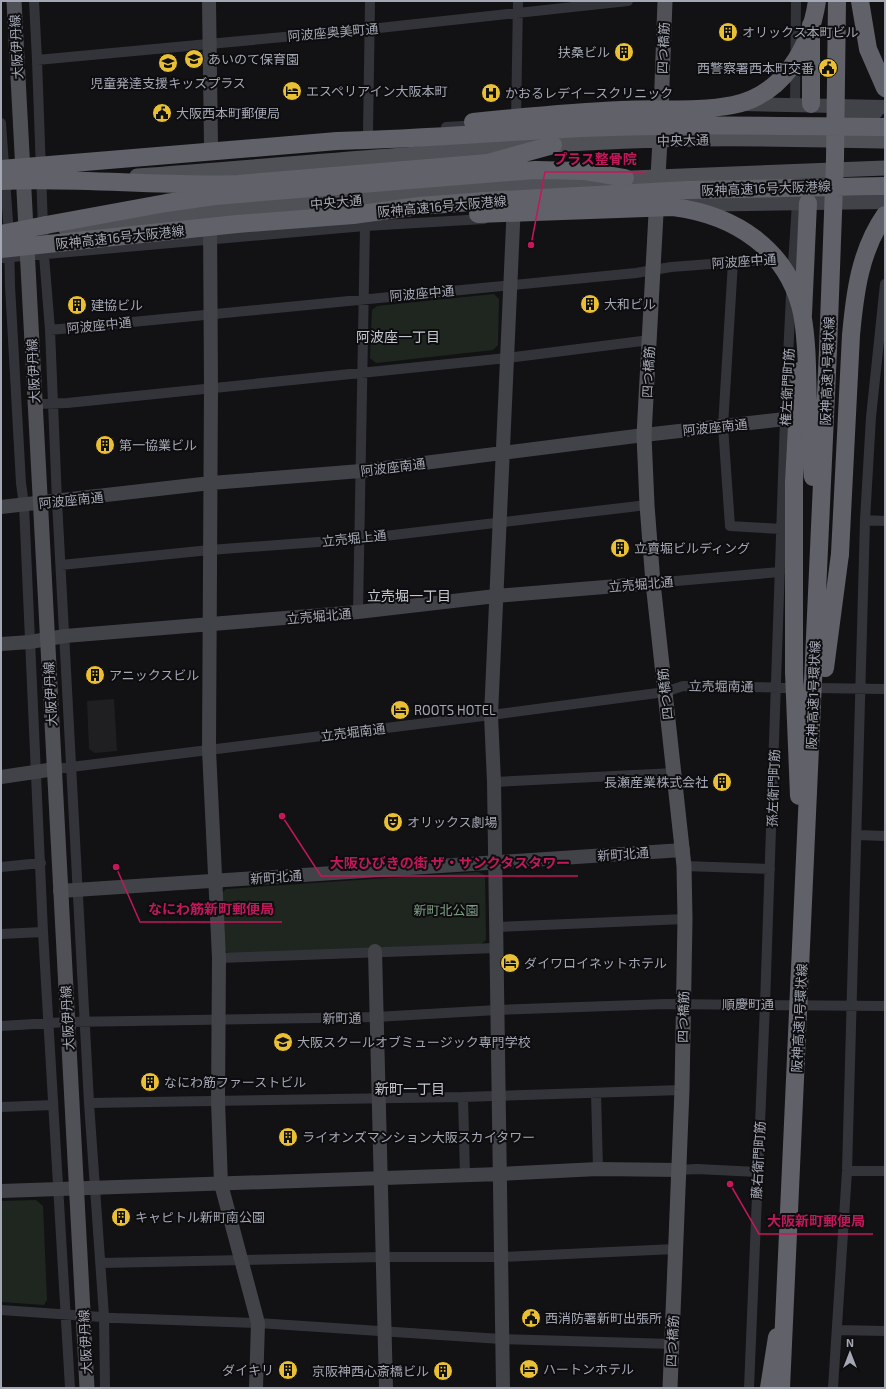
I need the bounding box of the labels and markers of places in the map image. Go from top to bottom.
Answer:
building icon: オリックス本町ビル [717,21,739,43]
place label: オリックス本町ビル [742,24,859,40]
building icon: 扶桑ビル [613,41,635,63]
place label: 扶桑ビル [558,44,610,60]
school or university icon: あいのて保育園 [183,48,205,70]
place label: あいのて保育園 [208,51,299,67]
school or university icon: 児童発達支援キッズプラス [157,52,179,74]
public building icon: 西警察署西本町交番 [817,57,839,79]
place label: 西警察署西本町交番 [697,60,814,76]
place label: 児童発達支援キッズプラス [90,75,246,91]
hotel icon: エスペリアイン大阪本町 [281,80,303,102]
hospital icon: かおるレデイースクリニック [480,82,502,104]
place label: エスペリアイン大阪本町 [306,83,447,99]
place label: かおるレデイースクリニック [505,85,673,101]
public building icon: 大阪西本町郵便局 [151,102,173,124]
place label: 大阪西本町郵便局 [176,105,280,121]
callout: プラス整骨院 [545,146,645,172]
building icon: 大和ビル [579,293,601,315]
building icon: 建協ビル [66,294,88,316]
place label: 大和ビル [604,296,656,312]
place label: 建協ビル [91,297,143,313]
building icon: 第一協業ビル [94,434,116,456]
place label: 第一協業ビル [119,437,197,453]
building icon: 立賣堀ビルディング [609,537,631,559]
place label: 立賣堀ビルディング [634,540,750,556]
building icon: アニックスビル [84,664,106,686]
place label: アニックスビル [109,667,199,683]
hotel icon: ROOTS HOTEL [389,699,411,721]
place label: ROOTS HOTEL [414,702,496,718]
building icon: 長瀬産業株式会社 [711,771,733,793]
place label: 長瀬産業株式会社 [604,774,708,790]
theatre icon: オリックス劇場 [382,811,404,833]
place label: オリックス劇場 [407,814,498,830]
callout: 大阪ひびきの街 ザ・サンクタスタワー [321,850,578,876]
callout: なにわ筋新町郵便局 [140,896,282,922]
hotel icon: ダイワロイネットホテル [499,952,521,974]
place label: ダイワロイネットホテル [524,955,667,971]
school or university icon: 大阪スクールオブミュージック専門学校 [272,1031,294,1053]
place label: 大阪スクールオブミュージック専門学校 [297,1034,531,1050]
building icon: なにわ筋ファーストビル [139,1071,161,1093]
place label: なにわ筋ファーストビル [164,1074,306,1090]
building icon: ライオンズマンション大阪スカイタワー [277,1126,299,1148]
place label: ライオンズマンション大阪スカイタワー [302,1129,535,1145]
building icon: キャピトル新町南公園 [110,1206,132,1228]
callout: 大阪新町郵便局 [759,1208,873,1234]
place label: キャピトル新町南公園 [135,1209,265,1225]
public building icon: 西消防署新町出張所 [520,1307,542,1329]
place label: 西消防署新町出張所 [545,1310,662,1326]
hotel icon: ハートンホテル [518,1358,540,1380]
building icon: ダイキリ [277,1359,299,1381]
building icon: 京阪神西心斎橋ビル [432,1360,454,1382]
place label: ハートンホテル [543,1361,634,1377]
place label: ダイキリ [222,1362,274,1378]
place label: 京阪神西心斎橋ビル [312,1363,429,1379]

